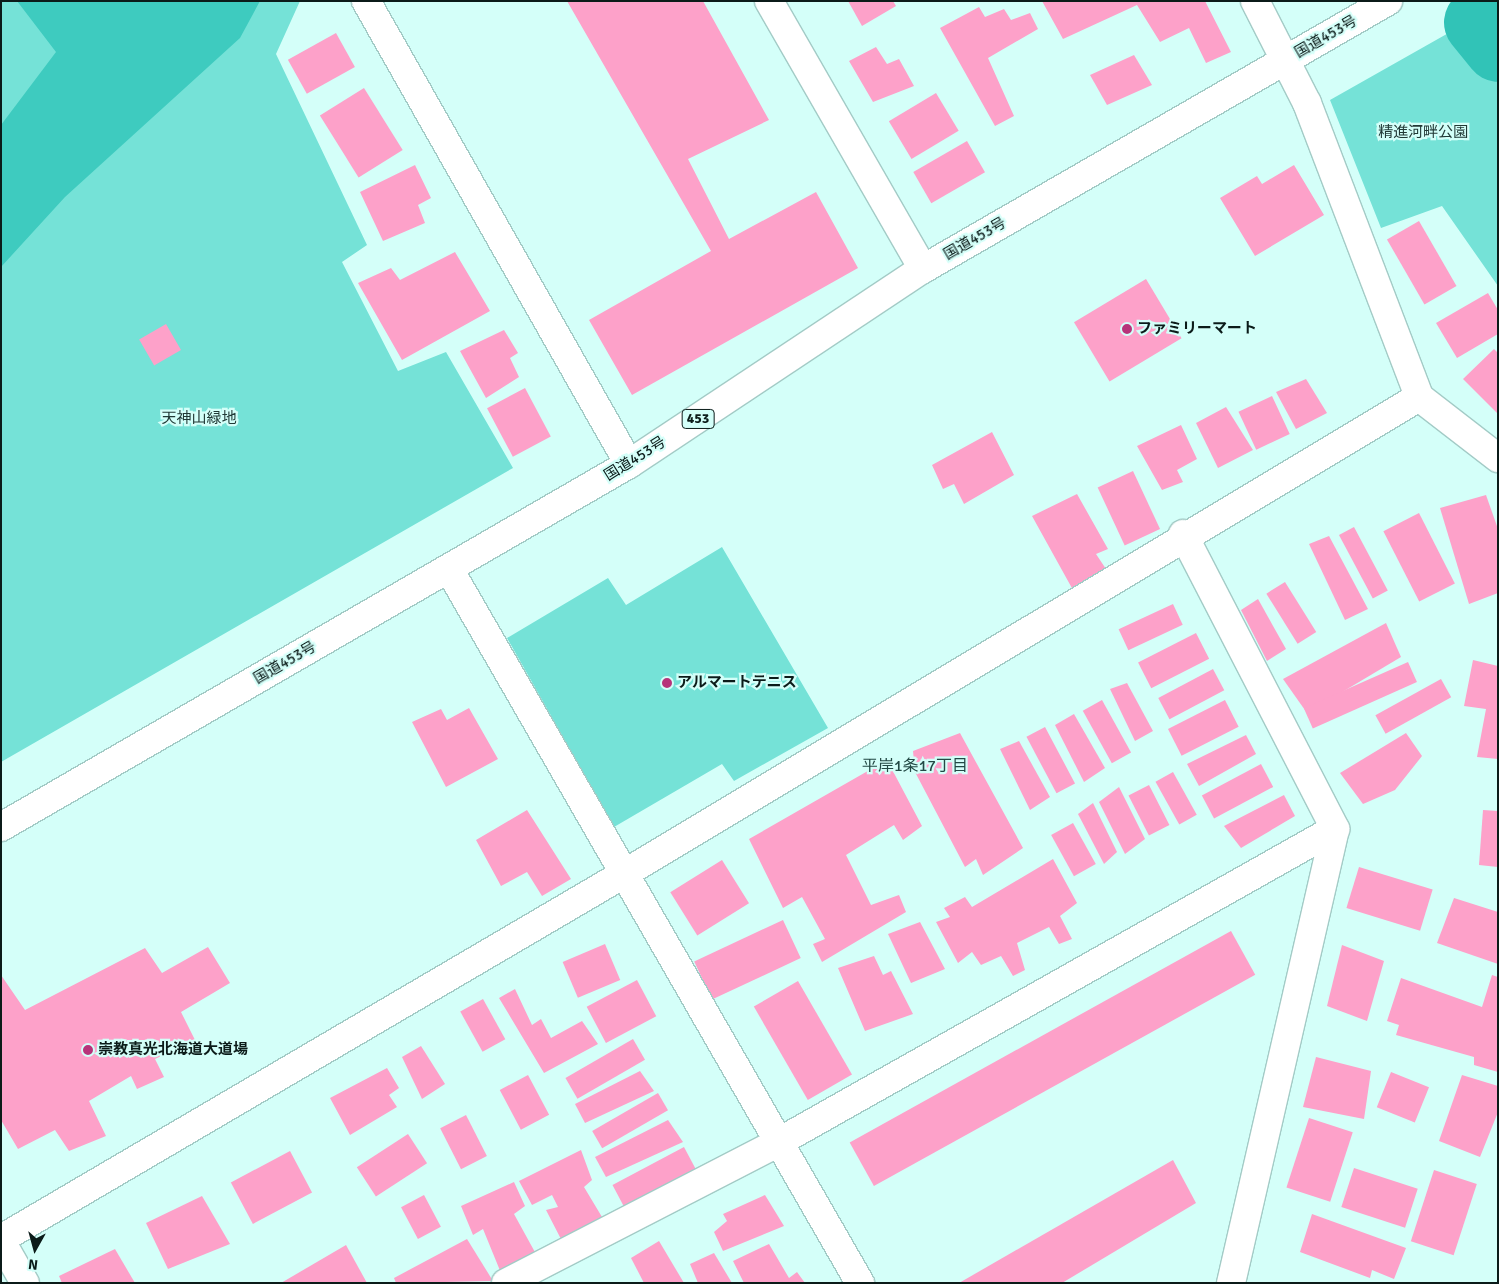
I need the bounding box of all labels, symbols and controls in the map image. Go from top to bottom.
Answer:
street label: 国道453号 [1291,12,1361,62]
park label: 精進河畔公園 [1378,124,1468,142]
street label: 国道453号 [940,214,1010,264]
place label: ファミリーマート [1137,320,1257,338]
marker: ファミリーマート [1121,323,1133,335]
road number: 453 [680,408,716,430]
park label: 天神山緑地 [162,410,236,428]
street label: 国道453号 [601,433,669,485]
street label: 国道453号 [250,638,320,688]
place label: アルマートテニス [677,674,797,692]
marker: アルマートテニス [661,677,673,689]
district label: 平岸1条17丁目 [862,756,968,776]
place label: 崇教真光北海道大道場 [98,1041,248,1059]
marker: 崇教真光北海道大道場 [82,1044,94,1056]
north arrow [10,1224,60,1274]
text: N [27,1255,39,1273]

